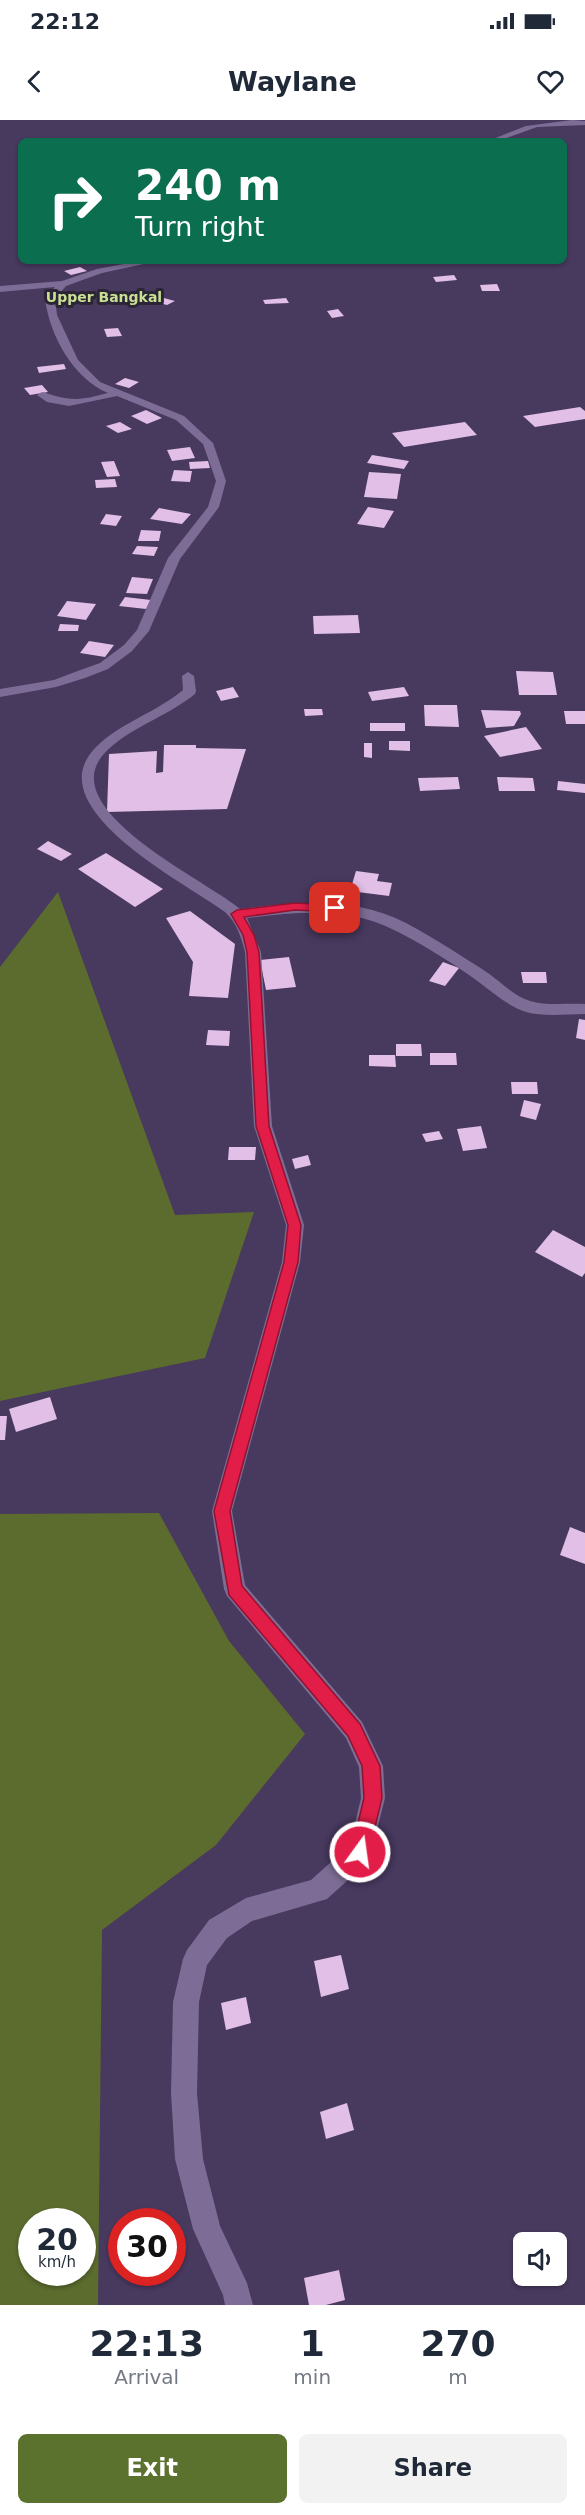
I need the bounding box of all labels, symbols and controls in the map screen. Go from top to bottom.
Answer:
text: 22:12 [30,9,100,34]
icon: back [18,65,51,98]
icon: heart [534,65,567,98]
text: Waylane [228,66,357,97]
text: 240 m [135,161,281,210]
icon: right [36,162,114,240]
text: Turn right [135,211,264,242]
district label: Upper Bangkal [46,289,162,305]
pin [309,882,360,933]
icon: arrive [318,891,351,924]
position arrow [328,1820,392,1884]
speed limit sign: 30 [108,2208,186,2286]
text: 20 [36,2222,78,2257]
map controls [513,2232,567,2286]
button: sound [513,2232,567,2286]
text: km/h [38,2253,76,2271]
text: 22:13 [89,2323,204,2364]
text: 1 [300,2323,325,2364]
text: 270 [420,2323,496,2364]
text: Arrival [114,2365,179,2389]
text: min [293,2365,331,2389]
text: m [448,2365,468,2389]
button: Exit [18,2434,287,2503]
button: Share [299,2434,567,2503]

